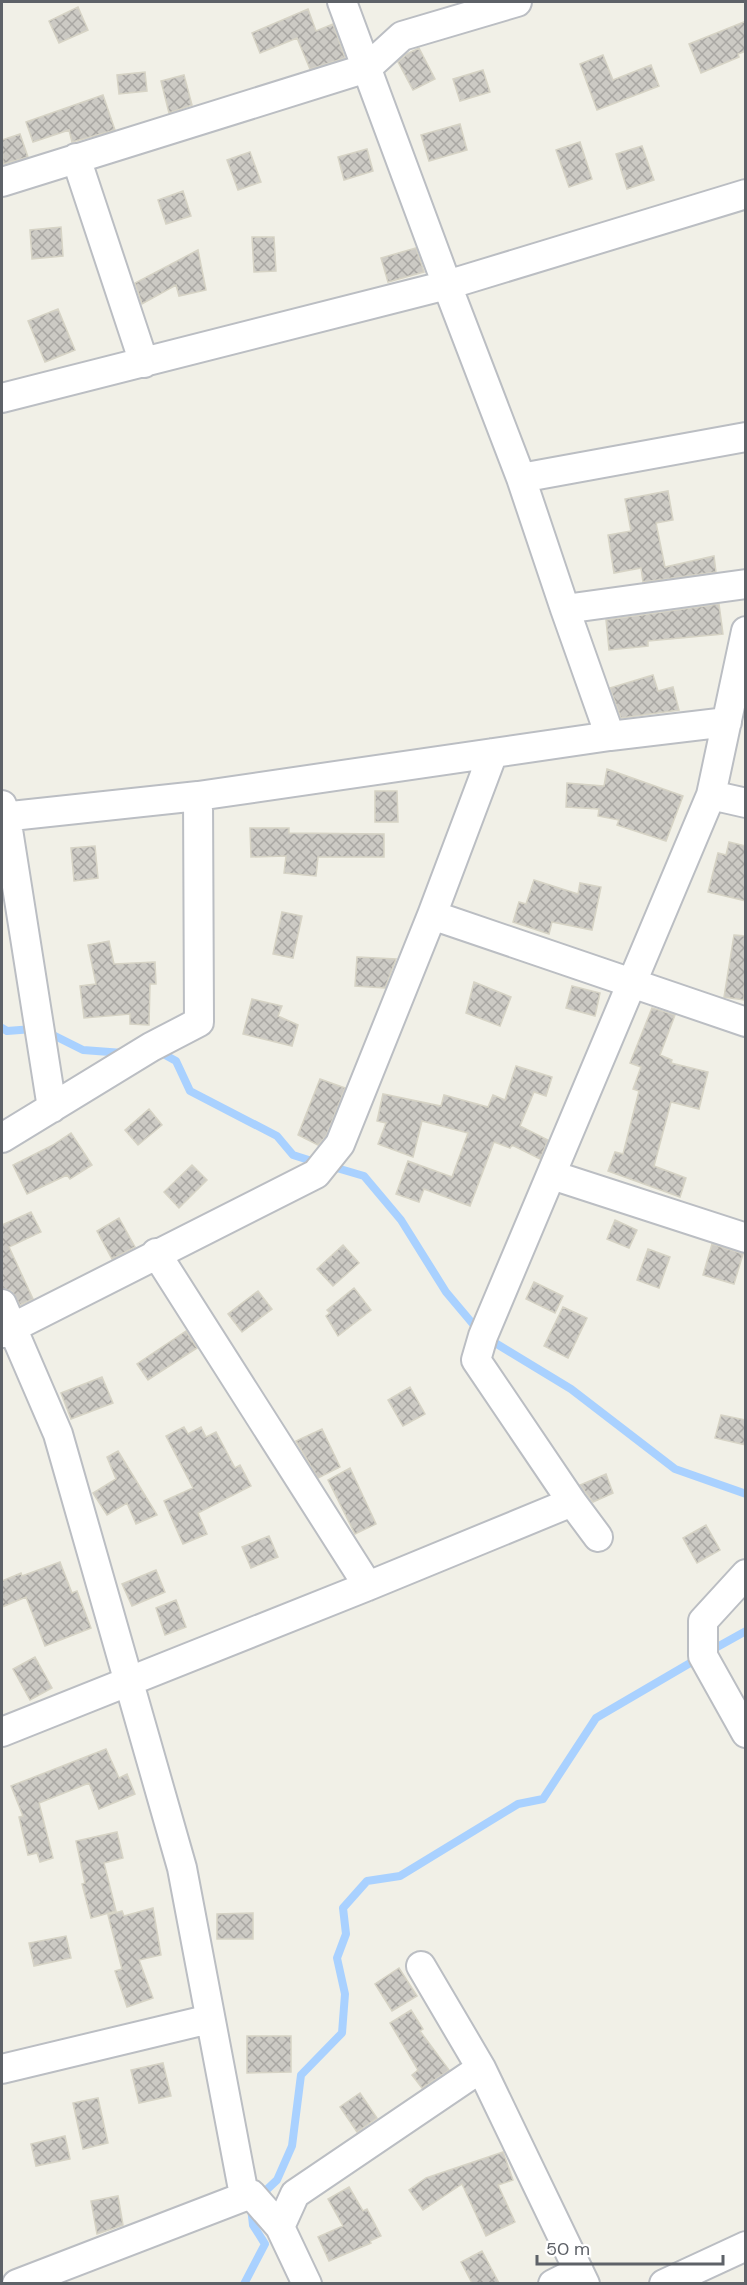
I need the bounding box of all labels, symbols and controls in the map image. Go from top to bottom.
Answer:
scale bar [537,2228,723,2266]
text: 50 m [546,2237,590,2261]

